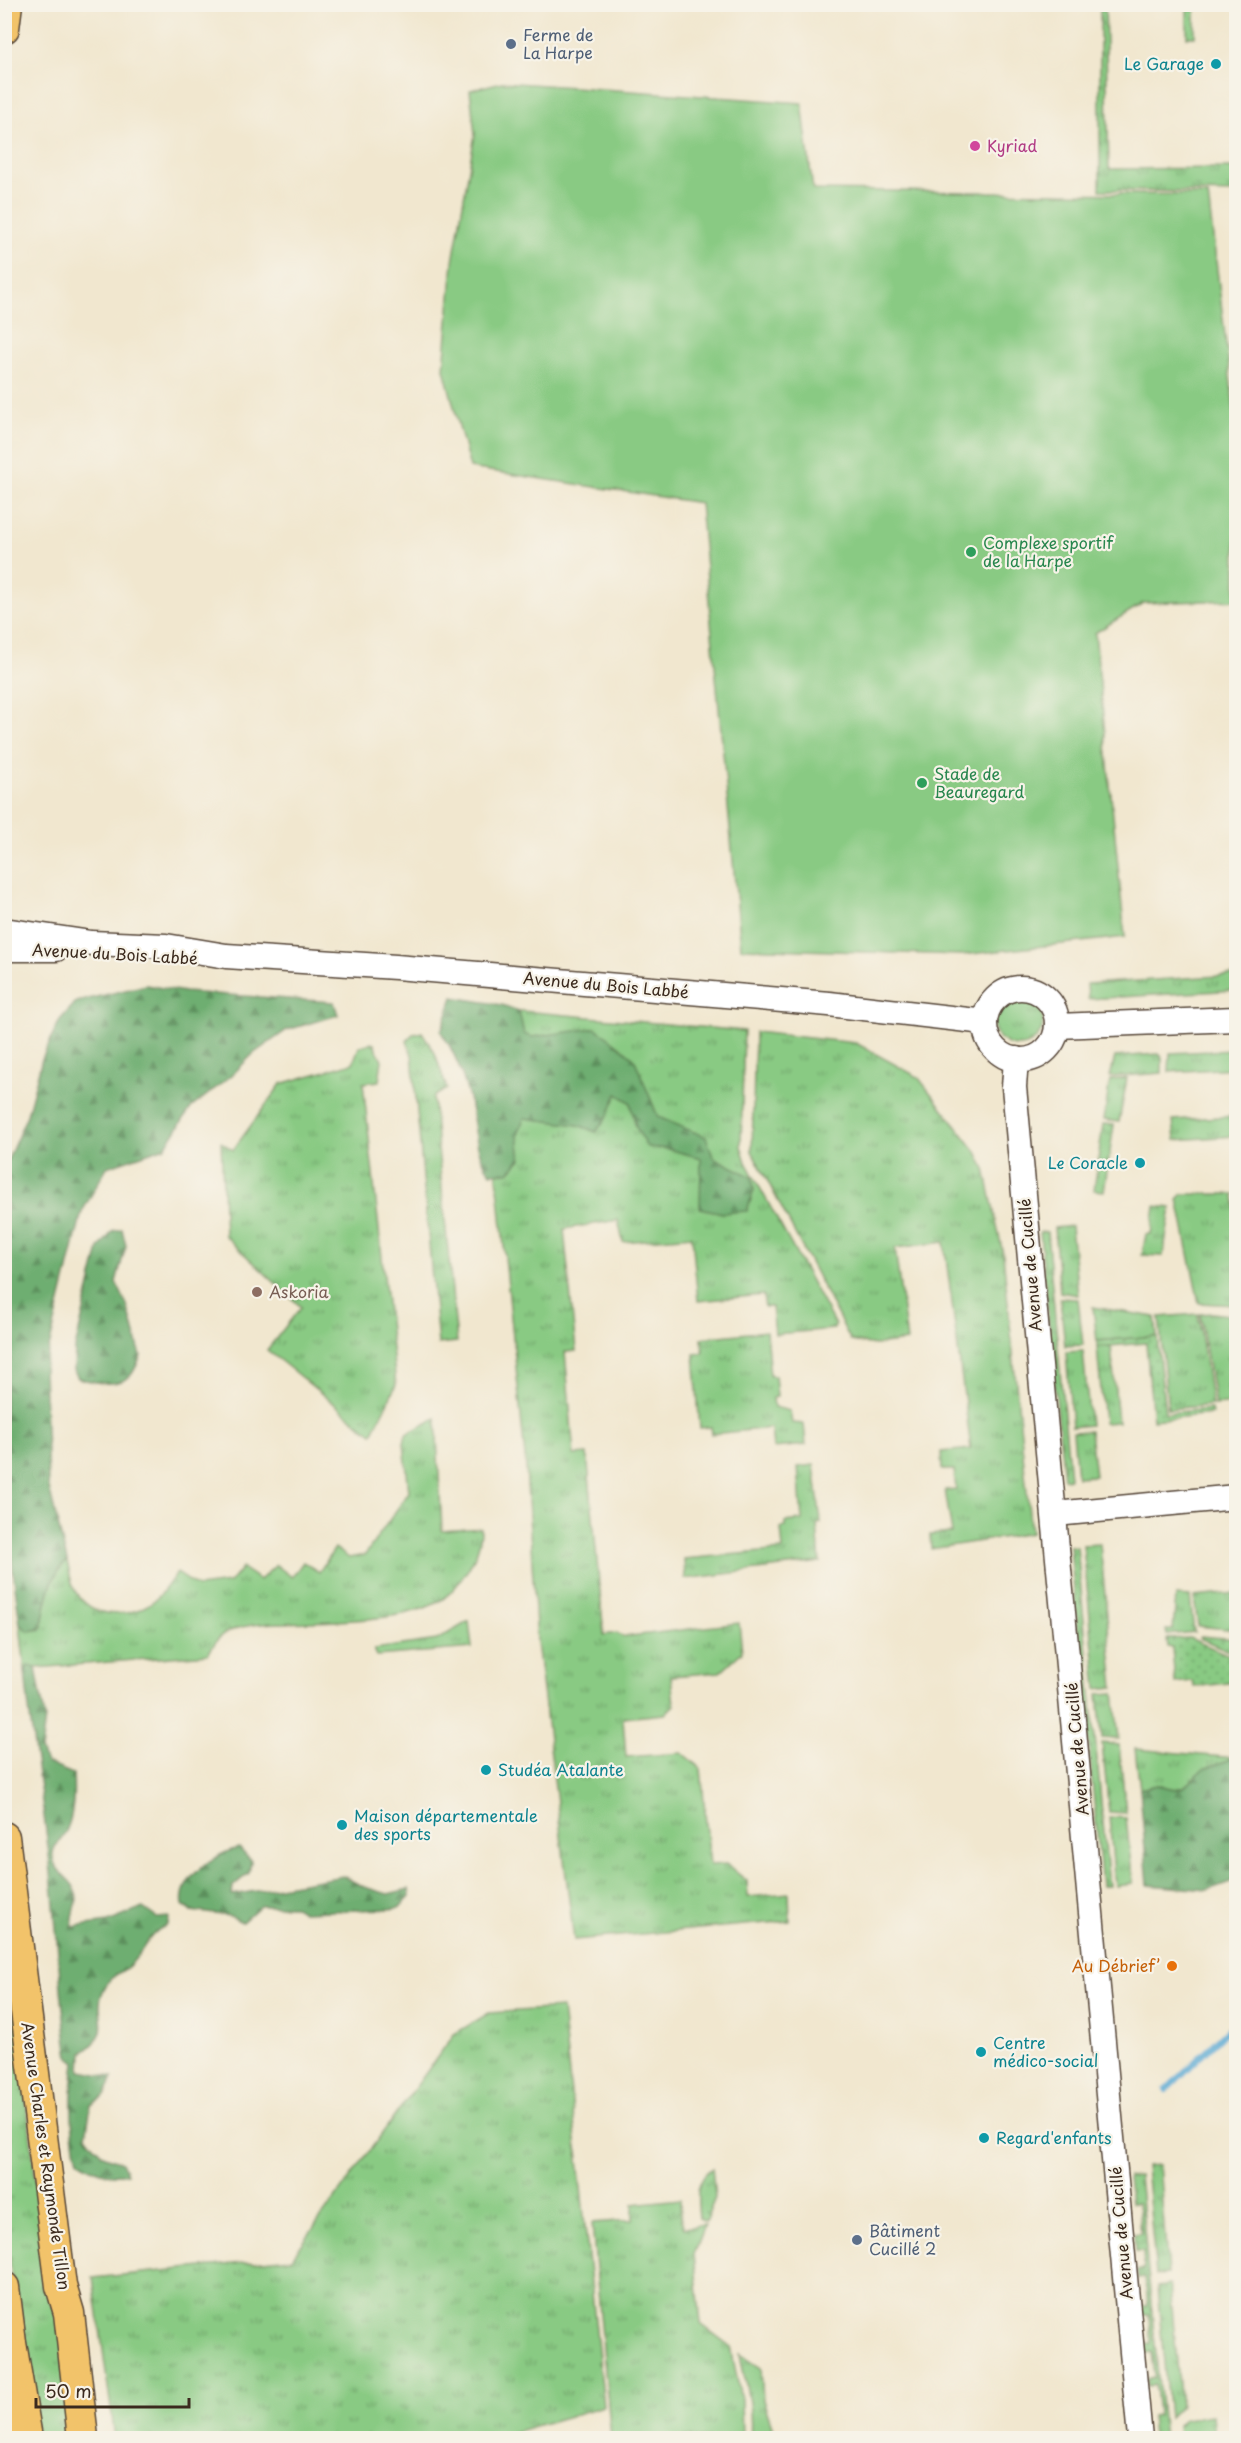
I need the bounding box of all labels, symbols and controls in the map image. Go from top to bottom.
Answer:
place label: Ferme de La Harpe [523,22,594,64]
marker: Ferme de La Harpe [504,37,518,51]
place label: Le Garage [1124,51,1204,75]
marker: Le Garage [1209,57,1223,71]
place label: Kyriad [987,133,1038,157]
marker: Kyriad [968,139,982,153]
place label: Complexe sportif de la Harpe [983,530,1115,572]
marker: Complexe sportif de la Harpe [964,545,978,559]
place label: Stade de Beauregard [934,761,1024,803]
marker: Stade de Beauregard [915,776,929,790]
street label: Avenue du Bois Labbé [32,937,199,969]
street label: Avenue du Bois Labbé [522,965,690,1003]
place label: Le Coracle [1048,1150,1128,1174]
marker: Le Coracle [1133,1156,1147,1170]
street label: Avenue de Cucillé [1011,1197,1047,1333]
place label: Askoria [269,1279,329,1303]
marker: Askoria [250,1285,264,1299]
street label: Avenue de Cucillé [1058,1681,1094,1817]
place label: Studéa Atalante [498,1757,624,1781]
marker: Studéa Atalante [479,1763,493,1777]
place label: Maison départementale des sports [354,1803,538,1845]
marker: Maison départementale des sports [335,1818,349,1832]
place label: Au Débrief’ [1072,1953,1160,1977]
marker: Au Débrief’ [1165,1959,1179,1973]
street label: Avenue Charles et Raymonde Tillon [16,2020,78,2291]
place label: Centre médico-social [993,2030,1098,2072]
marker: Centre médico-social [974,2045,988,2059]
place label: Regard'enfants [996,2125,1112,2149]
marker: Regard'enfants [977,2131,991,2145]
street label: Avenue de Cucillé [1102,2165,1138,2301]
place label: Bâtiment Cucillé 2 [869,2218,940,2260]
marker: Bâtiment Cucillé 2 [850,2233,864,2247]
scale bar [36,2371,189,2409]
text: 50 m [45,2377,92,2404]

